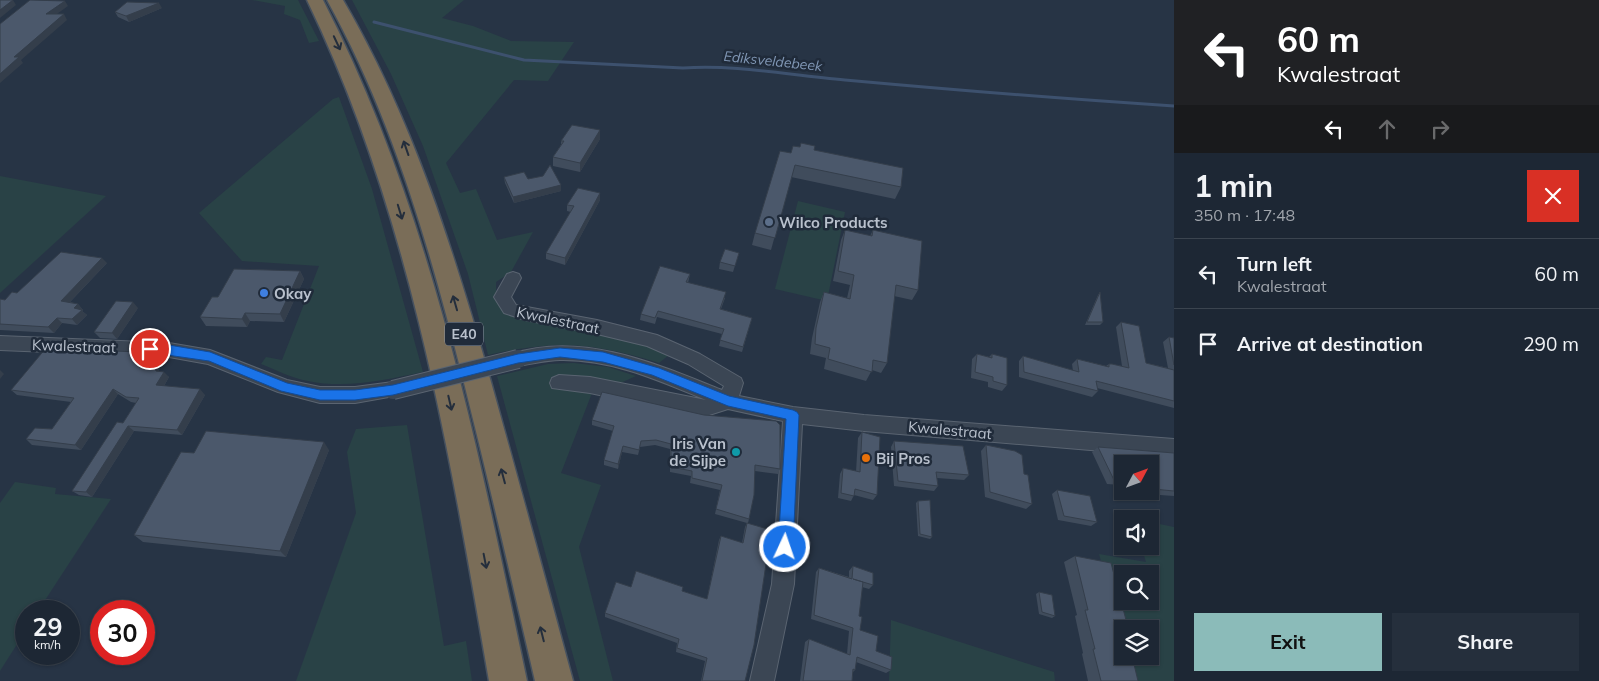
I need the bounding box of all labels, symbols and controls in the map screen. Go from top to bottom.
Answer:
text: 60 m [1277,17,1360,61]
icon: left [1194,20,1259,85]
one-way arrow [333,35,343,50]
water label: Ediksveldebeek [723,47,824,75]
text: Kwalestraat [1277,60,1400,88]
icon: left [1320,115,1348,143]
icon: ahead [1373,115,1401,143]
icon: right [1426,115,1454,143]
one-way arrow [400,140,410,156]
text: 1 min [1194,167,1273,205]
button: close [1527,170,1579,222]
one-way arrow [396,203,406,219]
text: 350 m · 17:48 [1194,205,1295,225]
place label: Wilco Products [779,213,888,232]
marker: Wilco Products [763,216,775,228]
text: Turn left [1237,252,1312,276]
icon: left [1194,260,1222,288]
text: 60 m [1535,262,1579,286]
text: Kwalestraat [1237,276,1327,296]
place label: Okay [274,284,312,303]
marker: Okay [258,287,270,299]
one-way arrow [449,295,459,311]
street label: Kwalestraat [515,302,601,338]
road number: E40 [445,322,483,346]
pin [129,328,171,370]
icon: arrive [1194,330,1222,358]
text: Arrive at destination [1237,332,1423,356]
text: 290 m [1523,332,1579,356]
street label: Kwalestraat [32,335,116,357]
icon: arrive [136,335,164,363]
one-way arrow [446,394,456,410]
street label: Kwalestraat [907,417,993,443]
place label: Iris Van de Sijpe [669,434,726,470]
marker: Iris Van de Sijpe [730,446,742,458]
place label: Bij Pros [876,449,930,468]
marker: Bij Pros [860,452,872,464]
north arrow [1114,455,1159,500]
map controls [1114,455,1159,665]
one-way arrow [497,469,507,485]
button: sound [1114,510,1159,555]
position arrow [758,520,810,572]
one-way arrow [481,553,490,569]
button: search [1114,565,1159,610]
speed limit sign: 30 [90,600,155,665]
text: 29 [32,611,63,642]
button: Exit [1194,613,1382,671]
button: Share [1392,613,1579,671]
button: layers [1114,620,1159,665]
one-way arrow [537,626,546,642]
text: km/h [34,637,61,652]

